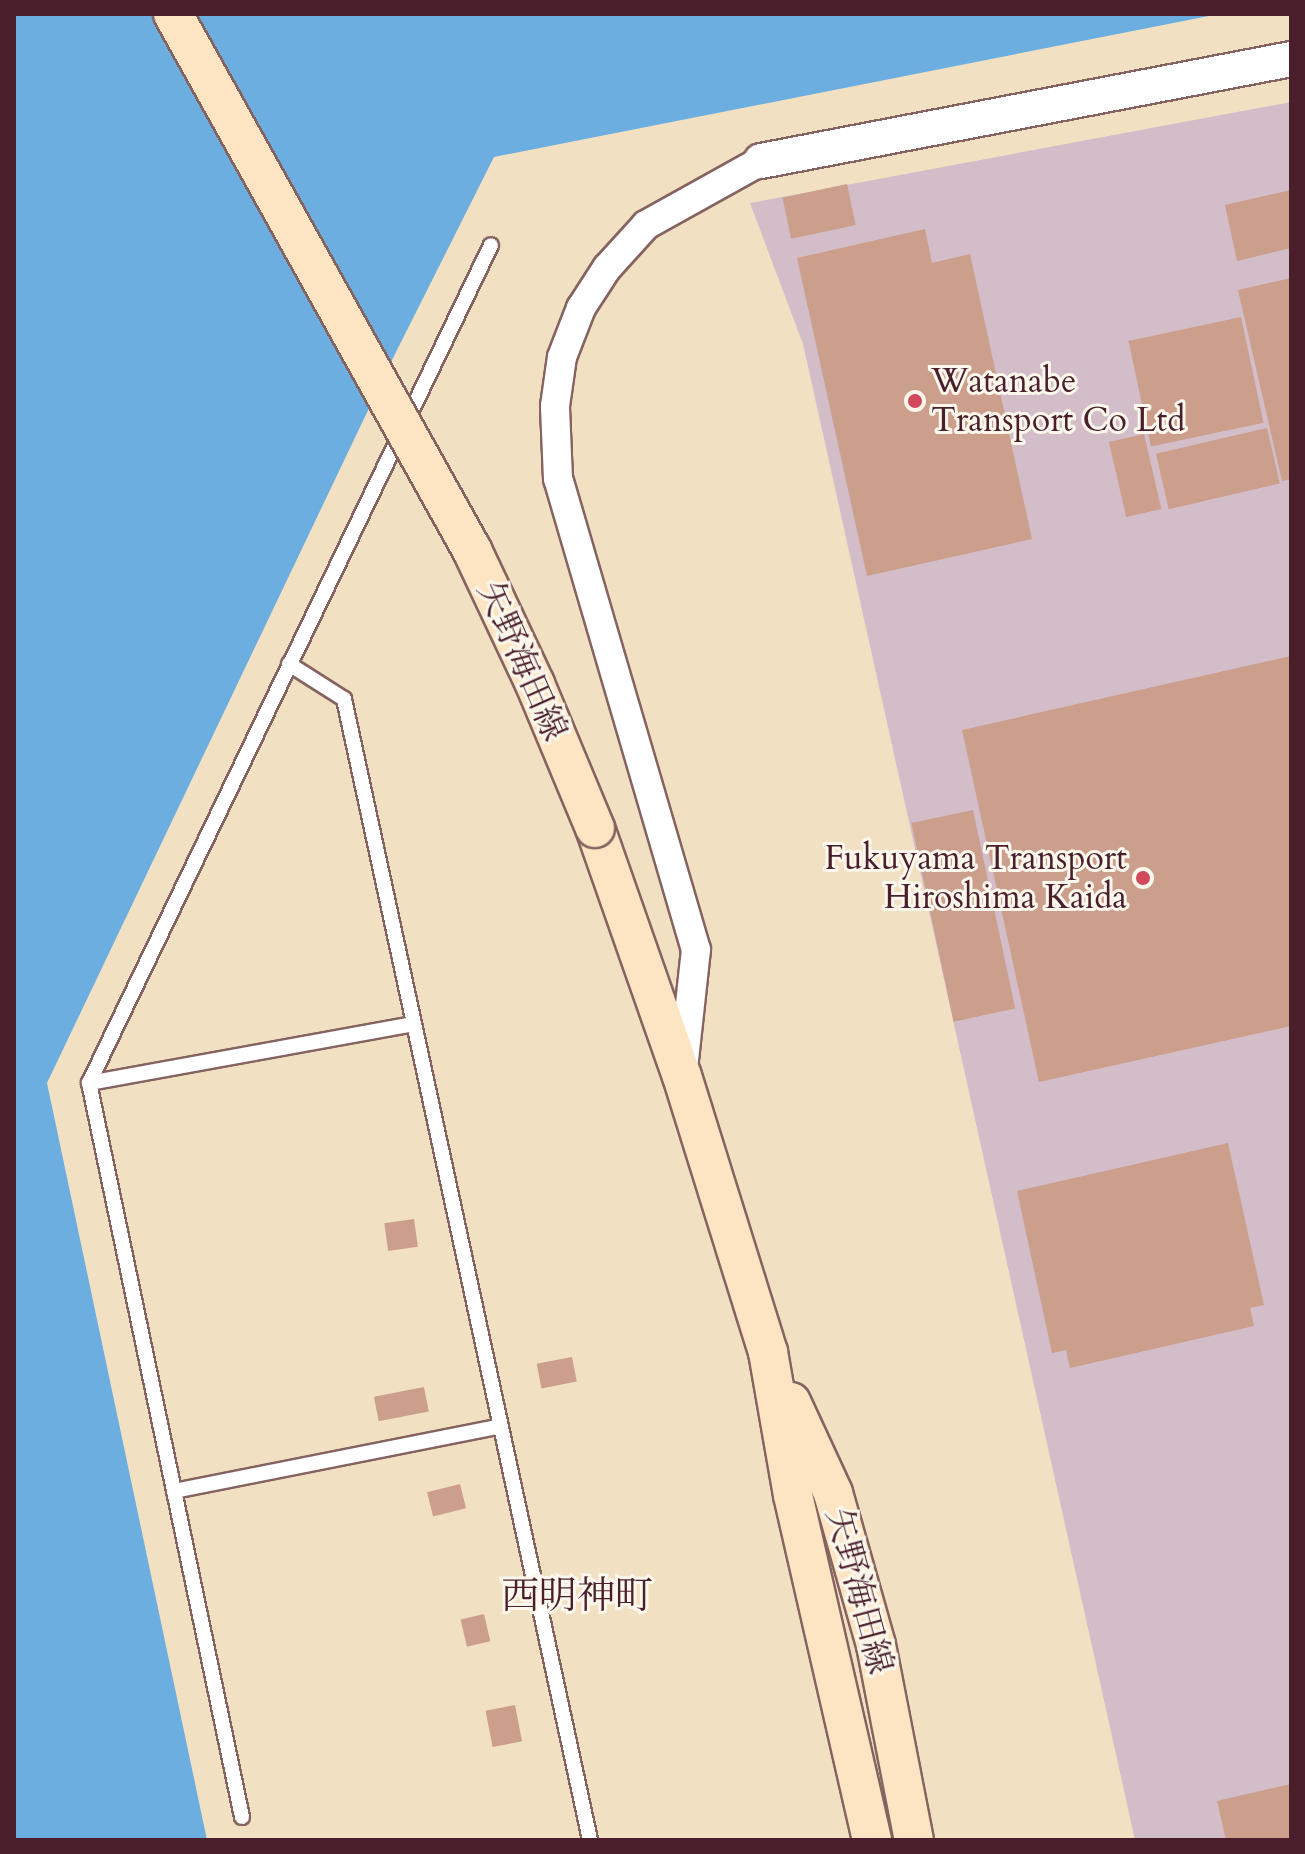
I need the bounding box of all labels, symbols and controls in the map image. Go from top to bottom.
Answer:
place label: Watanabe Transport Co Ltd [931,361,1185,440]
marker: Watanabe Transport Co Ltd [906,392,924,410]
street label: 矢野海田線 [469,575,575,747]
place label: Fukuyama Transport Hiroshima Kaida [825,838,1127,918]
marker: Fukuyama Transport Hiroshima Kaida [1134,869,1152,887]
street label: 矢野海田線 [817,1504,901,1678]
district label: 西明神町 [501,1574,653,1620]

